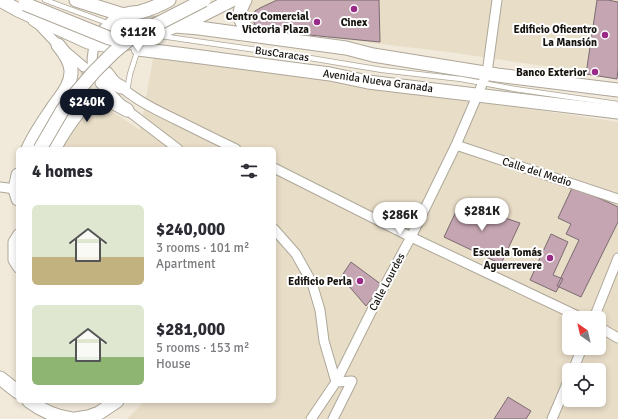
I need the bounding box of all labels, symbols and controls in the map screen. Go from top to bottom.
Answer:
marker: Cinex [349,4,359,14]
place label: Centro Comercial Victoria Plaza [226,10,310,36]
place label: Cinex [341,16,368,29]
marker: Centro Comercial Victoria Plaza [312,17,322,27]
pin: $112K [110,19,166,53]
place label: Edificio Oficentro La Mansión [513,23,597,49]
text: $112K [120,24,156,40]
marker: Edificio Oficentro La Mansión [600,30,610,40]
street label: BusCaracas [254,44,310,64]
place label: Banco Exterior [516,66,588,79]
street label: Avenida Nueva Granada [322,67,434,95]
marker: Banco Exterior [590,67,600,77]
pin: $240K [59,89,115,123]
text: $240K [69,94,105,110]
street label: Calle del Medio [501,155,574,189]
icon: filters [238,160,260,182]
text: 4 homes [32,161,93,182]
pin: $281K [454,198,510,232]
pin: $286K [372,202,428,236]
text: $281K [464,203,500,219]
text: $286K [382,207,418,223]
text: $240,000 [156,219,225,240]
icon: home [64,221,112,269]
text: 3 rooms · 101 m² [156,240,249,256]
place label: Escuela Tomás Aguerrevere [473,246,543,272]
street label: Calle Lourdes [366,251,408,313]
marker: Escuela Tomás Aguerrevere [545,253,555,263]
text: Apartment [156,256,216,272]
place label: Edificio Perla [288,275,352,288]
marker: Edificio Perla [355,276,365,286]
north arrow [562,311,606,355]
map controls [562,311,606,407]
text: $281,000 [156,319,225,340]
icon: home [64,321,112,369]
text: 5 rooms · 153 m² [156,340,249,356]
text: House [156,356,191,372]
button: locate [562,363,606,407]

